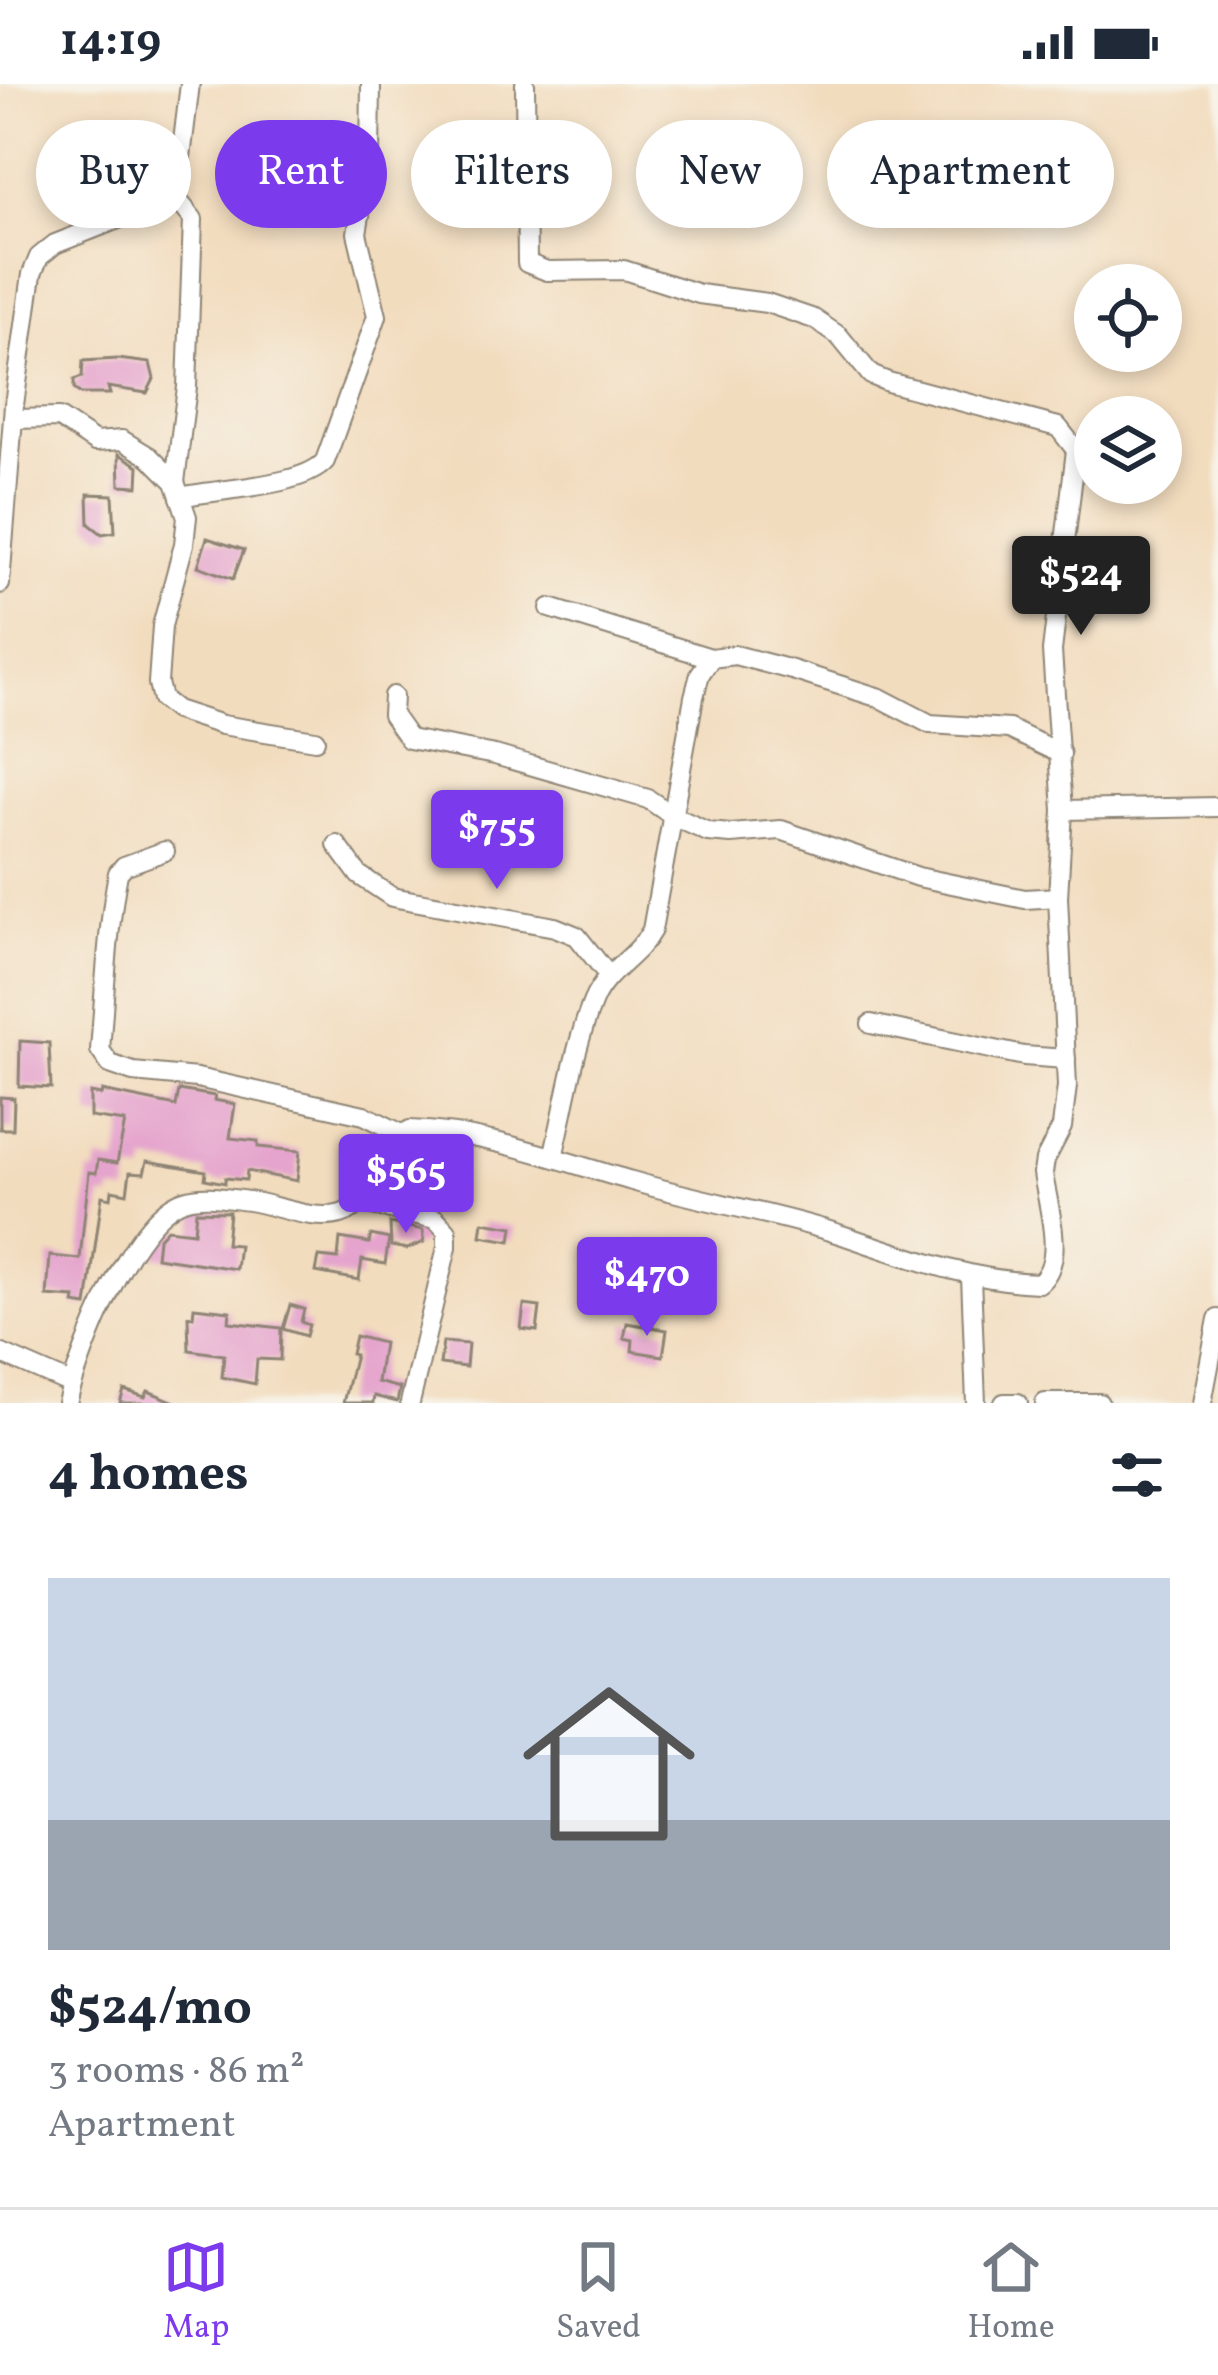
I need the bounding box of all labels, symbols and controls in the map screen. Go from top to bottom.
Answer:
text: 14:19 [60,11,161,74]
chip: Buy [36,120,191,228]
chip: Rent [215,120,387,228]
chip: Filters [411,120,612,228]
chip: New [636,120,803,228]
chip: Apartment [827,120,1114,228]
map controls [1074,264,1182,504]
button: locate [1074,264,1182,372]
button: layers [1074,396,1182,504]
pin: $524 [1010,536,1152,638]
text: $524 [1039,548,1123,602]
pin: $755 [426,790,568,892]
text: $755 [458,802,536,856]
pin: $565 [335,1134,477,1236]
text: $565 [366,1146,446,1200]
pin: $470 [576,1237,718,1339]
text: $470 [604,1249,690,1303]
text: 4 homes [48,1440,249,1511]
icon: filters [1104,1442,1170,1508]
icon: home [501,1656,717,1872]
text: $524/mo [48,1974,252,2045]
text: 3 rooms · 86 m² [48,2045,304,2099]
text: Apartment [48,2099,236,2153]
tab: Map [163,2234,229,2352]
tab: Saved [556,2234,641,2352]
tab: Home [967,2234,1055,2352]

